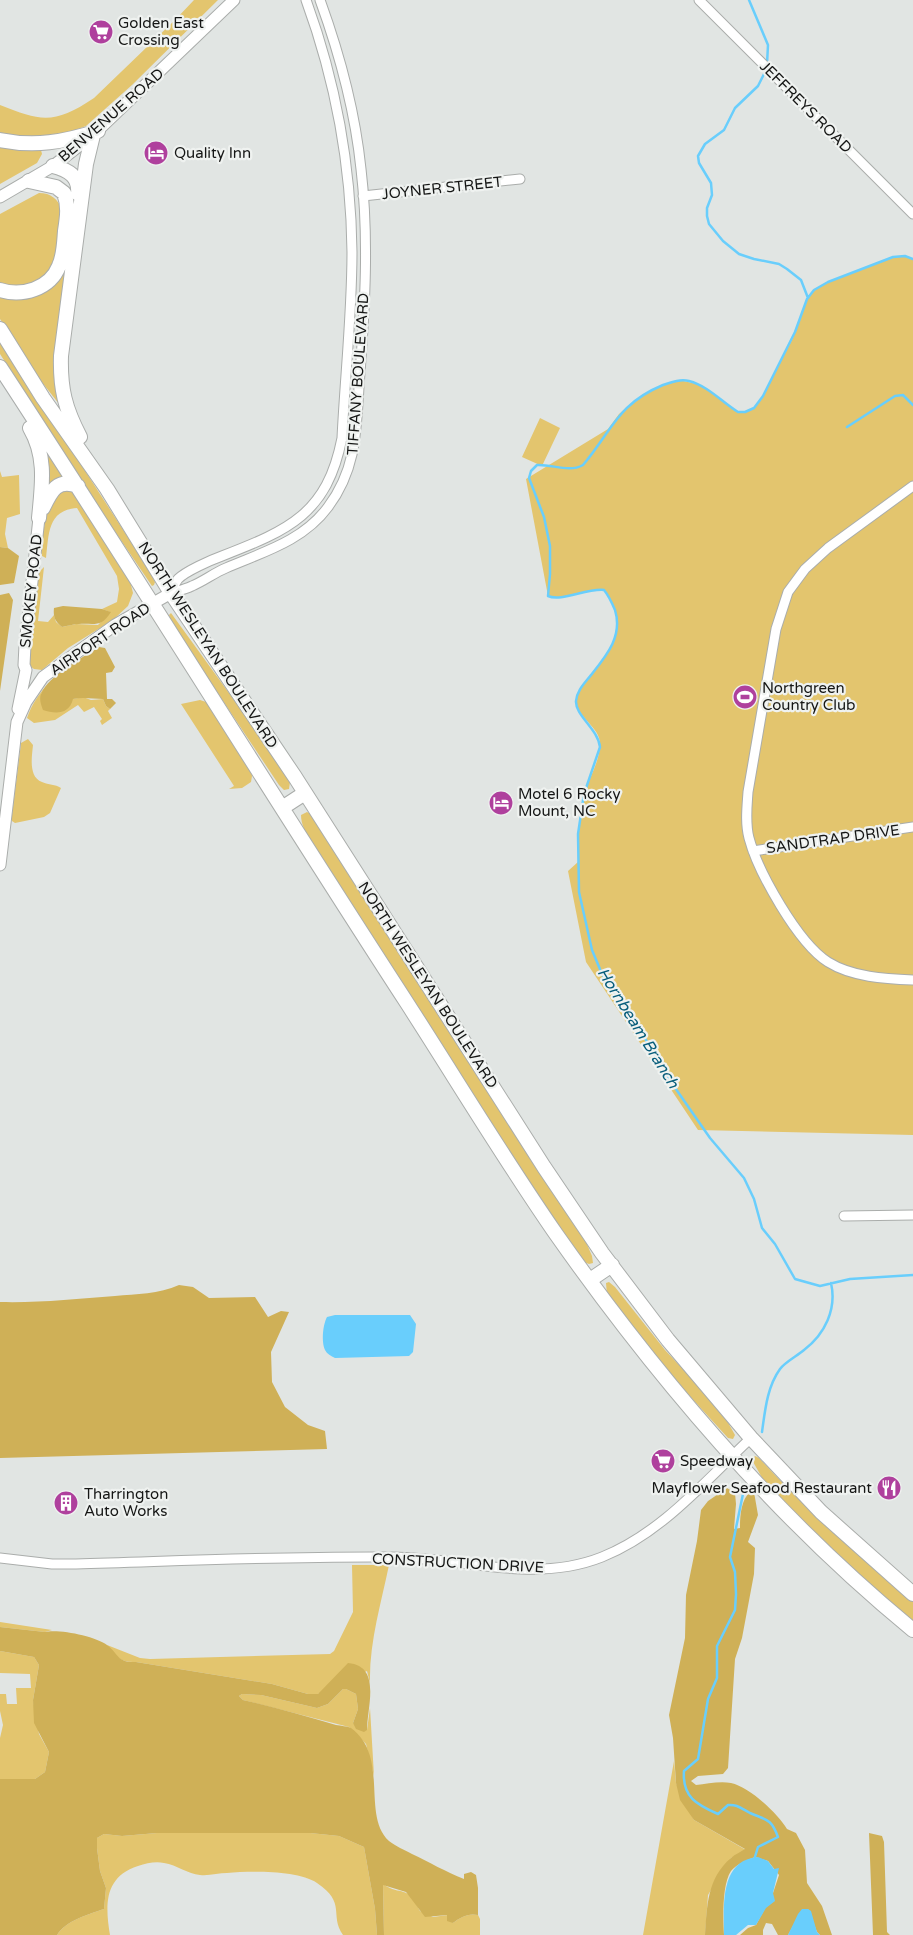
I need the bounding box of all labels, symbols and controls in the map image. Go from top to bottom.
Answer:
place label: Golden East Crossing [118,14,204,49]
supermarket icon: Golden East Crossing [88,19,114,45]
street label: JEFFREYS ROAD [756,57,856,157]
street label: BENVENUE ROAD [55,64,167,166]
hotel icon: Quality Inn [143,140,169,166]
place label: Quality Inn [174,144,251,162]
street label: JOYNER STREET [381,173,503,203]
street label: TIFFANY BOULEVARD [343,292,373,456]
street label: SMOKEY ROAD [16,533,46,649]
street label: NORTH WESLEYAN BOULEVARD [134,538,282,752]
street label: AIRPORT ROAD [46,599,154,679]
place label: Northgreen Country Club [762,679,856,714]
sports icon: Northgreen Country Club [732,684,758,710]
place label: Motel 6 Rocky Mount, NC [518,785,620,820]
hotel icon: Motel 6 Rocky Mount, NC [488,790,514,816]
street label: SANDTRAP DRIVE [765,821,901,857]
street label: NORTH WESLEYAN BOULEVARD [354,878,502,1092]
water label: Hornbeam Branch [593,964,684,1093]
supermarket icon: Speedway [650,1448,676,1474]
place label: Speedway [680,1452,753,1470]
restaurant icon: Mayflower Seafood Restaurant [876,1475,902,1501]
place label: Mayflower Seafood Restaurant [651,1479,872,1497]
place label: Tharrington Auto Works [84,1485,168,1520]
building icon: Tharrington Auto Works [53,1490,79,1516]
street label: CONSTRUCTION DRIVE [371,1550,545,1576]

